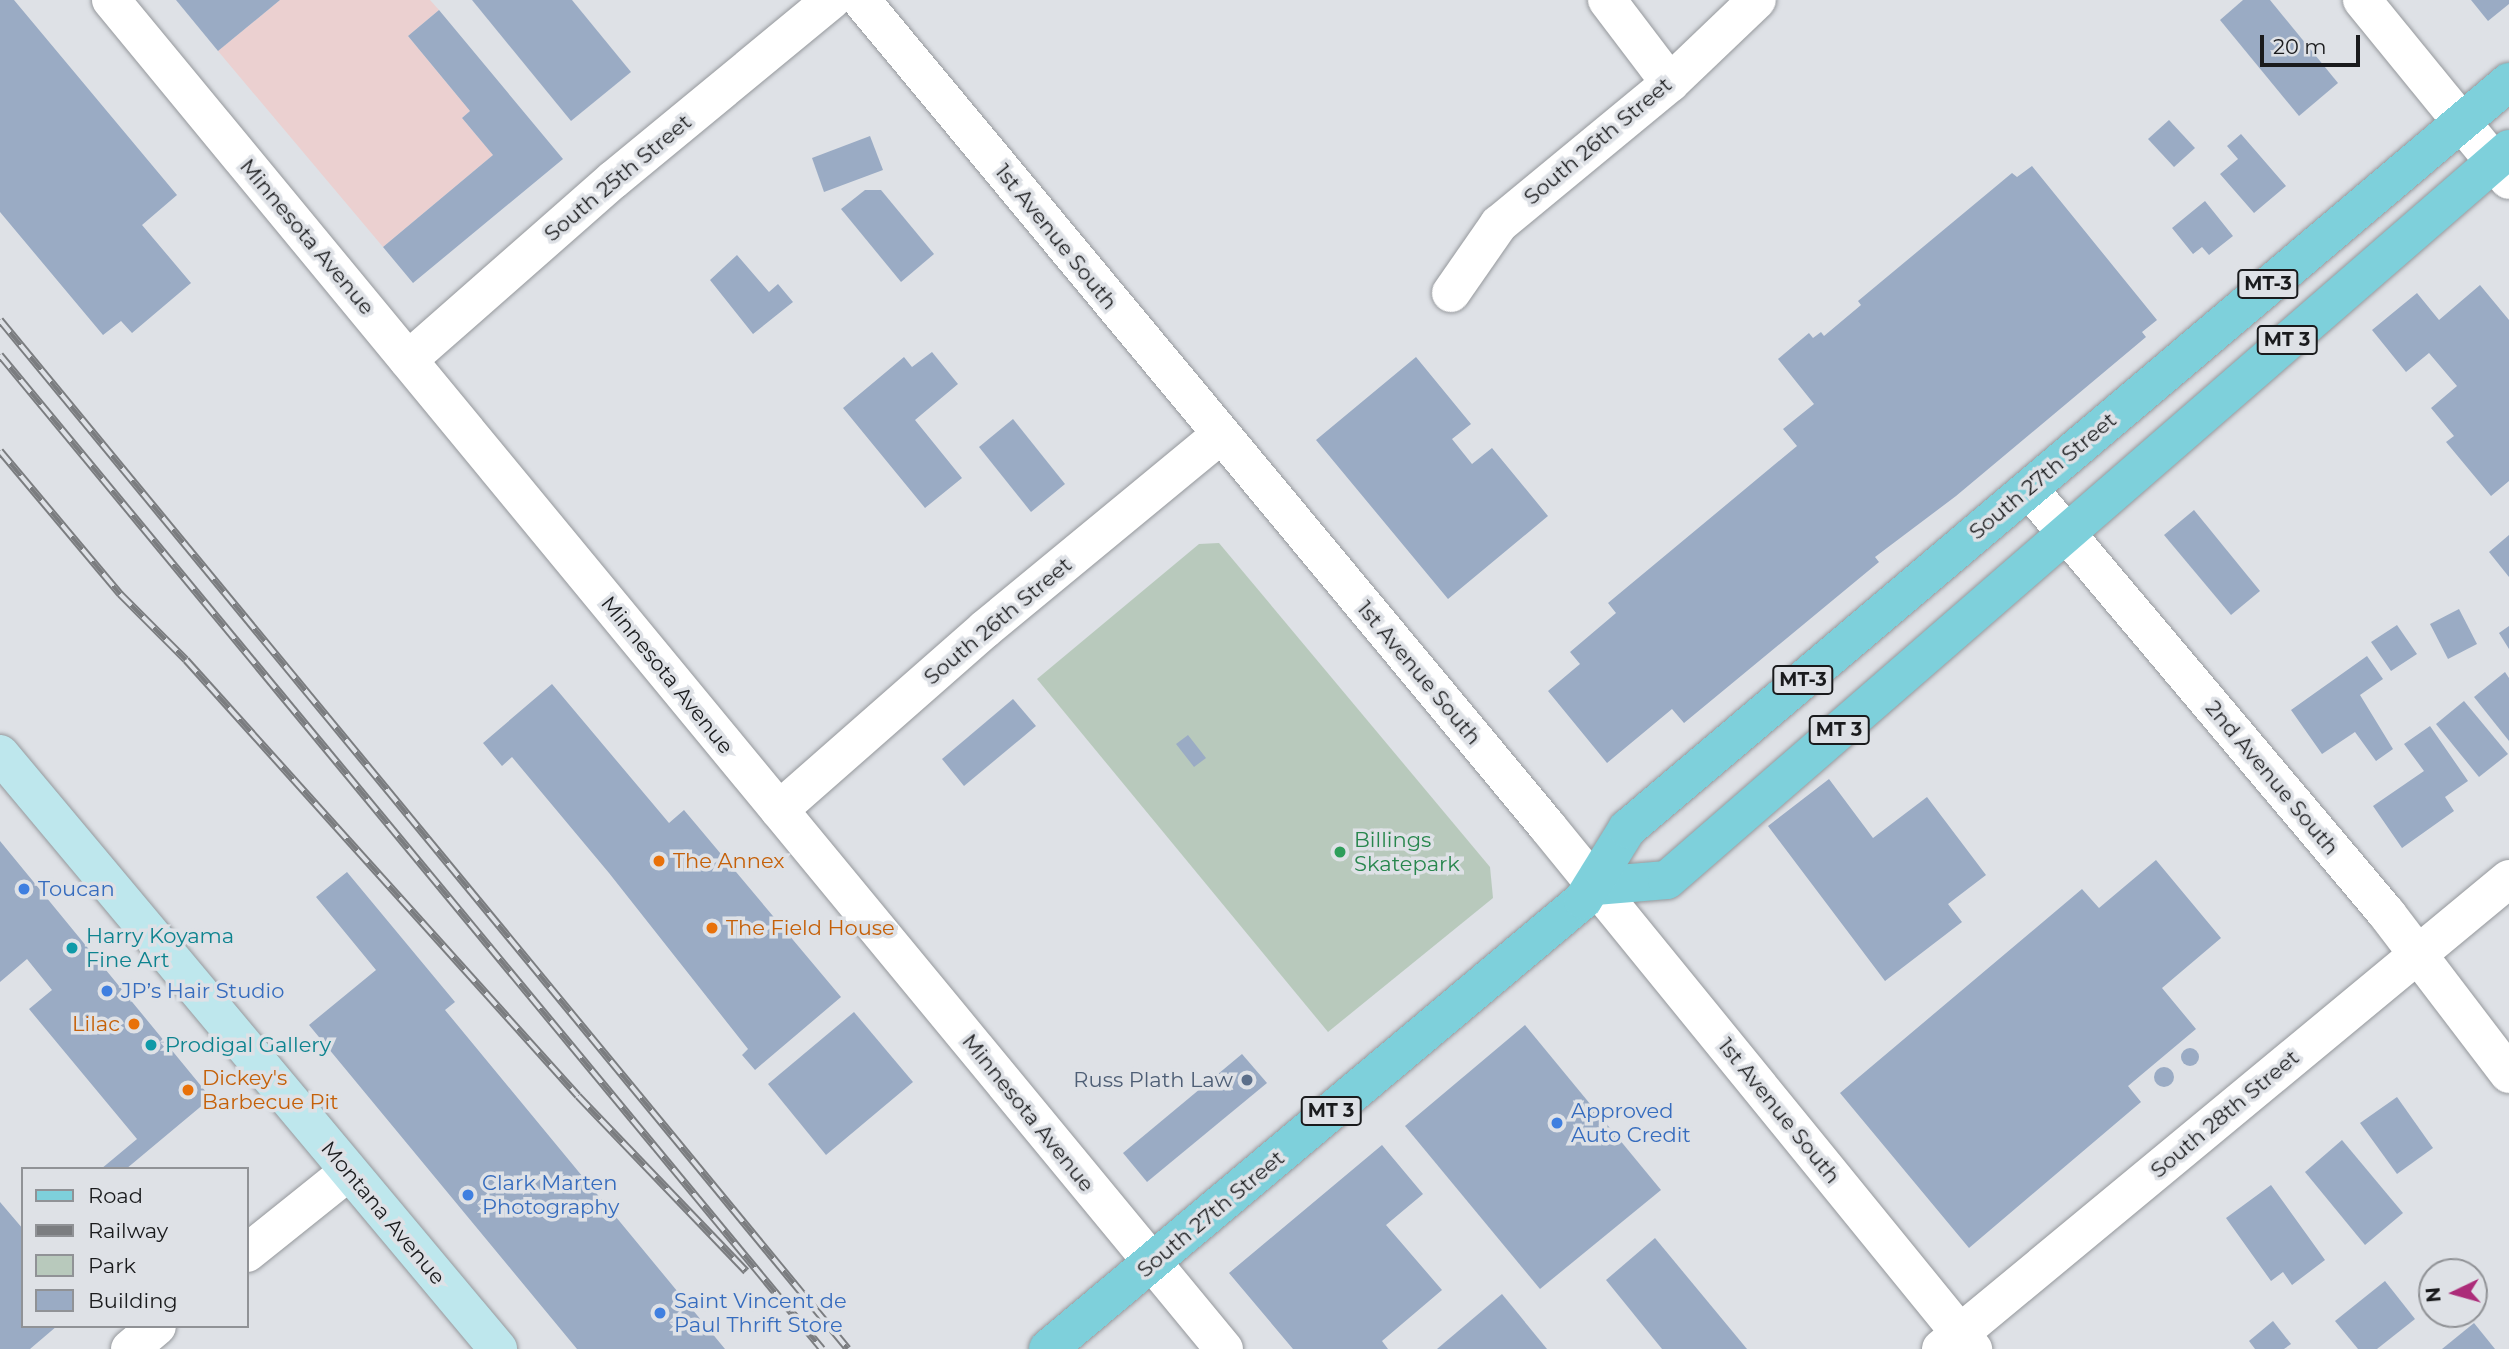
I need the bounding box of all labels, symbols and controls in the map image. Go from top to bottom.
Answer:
scale bar [2264,21,2364,65]
text: 20 m [2273,34,2327,59]
street label: South 26th Street [1519,72,1677,210]
street label: South 25th Street [539,109,697,247]
street label: Minnesota Avenue [235,154,379,320]
street label: 1st Avenue South [990,159,1122,315]
road number: MT-3 [2236,268,2300,300]
road number: MT 3 [2256,324,2318,356]
street label: South 27th Street [1964,407,2122,545]
street label: South 26th Street [919,552,1077,690]
street label: Minnesota Avenue [596,591,738,759]
street label: 1st Avenue South [1352,596,1486,750]
road number: MT-3 [1772,664,1834,695]
street label: 2nd Avenue South [2200,696,2344,860]
road number: MT 3 [1808,715,1870,746]
place label: Billings Skatepark [1354,827,1460,877]
marker: Billings Skatepark [1332,844,1348,860]
place label: The Annex [673,848,784,874]
marker: The Annex [651,853,667,869]
place label: Toucan [38,876,115,902]
marker: Toucan [16,881,32,897]
place label: The Field House [726,915,895,941]
marker: The Field House [704,920,720,936]
place label: Harry Koyama Fine Art [86,923,234,973]
marker: Harry Koyama Fine Art [64,940,80,956]
place label: JP’s Hair Studio [121,978,284,1004]
marker: JP’s Hair Studio [99,983,115,999]
place label: Lilac [72,1011,120,1037]
marker: Lilac [126,1016,142,1032]
street label: Minnesota Avenue [957,1029,1099,1197]
place label: Prodigal Gallery [165,1032,331,1058]
street label: 1st Avenue South [1713,1033,1845,1189]
marker: Prodigal Gallery [143,1037,159,1053]
street label: South 28th Street [2146,1045,2304,1183]
place label: Dickey's Barbecue Pit [202,1065,339,1115]
place label: Russ Plath Law [1073,1067,1233,1093]
marker: Russ Plath Law [1239,1072,1255,1088]
marker: Dickey's Barbecue Pit [180,1082,196,1098]
road number: MT 3 [1300,1096,1362,1126]
place label: Approved Auto Credit [1571,1098,1691,1148]
marker: Approved Auto Credit [1549,1115,1565,1131]
street label: Montana Avenue [316,1136,450,1290]
street label: South 27th Street [1132,1145,1290,1283]
legend [21,1167,248,1328]
place label: Clark Marten Photography [482,1170,619,1220]
text: Road [88,1183,143,1208]
marker: Clark Marten Photography [460,1187,476,1203]
text: Railway [88,1218,168,1243]
text: Park [88,1253,136,1278]
north arrow [2418,1258,2488,1328]
text: N [2421,1286,2446,1303]
text: Building [88,1288,178,1313]
place label: Saint Vincent de Paul Thrift Store [674,1288,847,1338]
marker: Saint Vincent de Paul Thrift Store [652,1305,668,1321]

